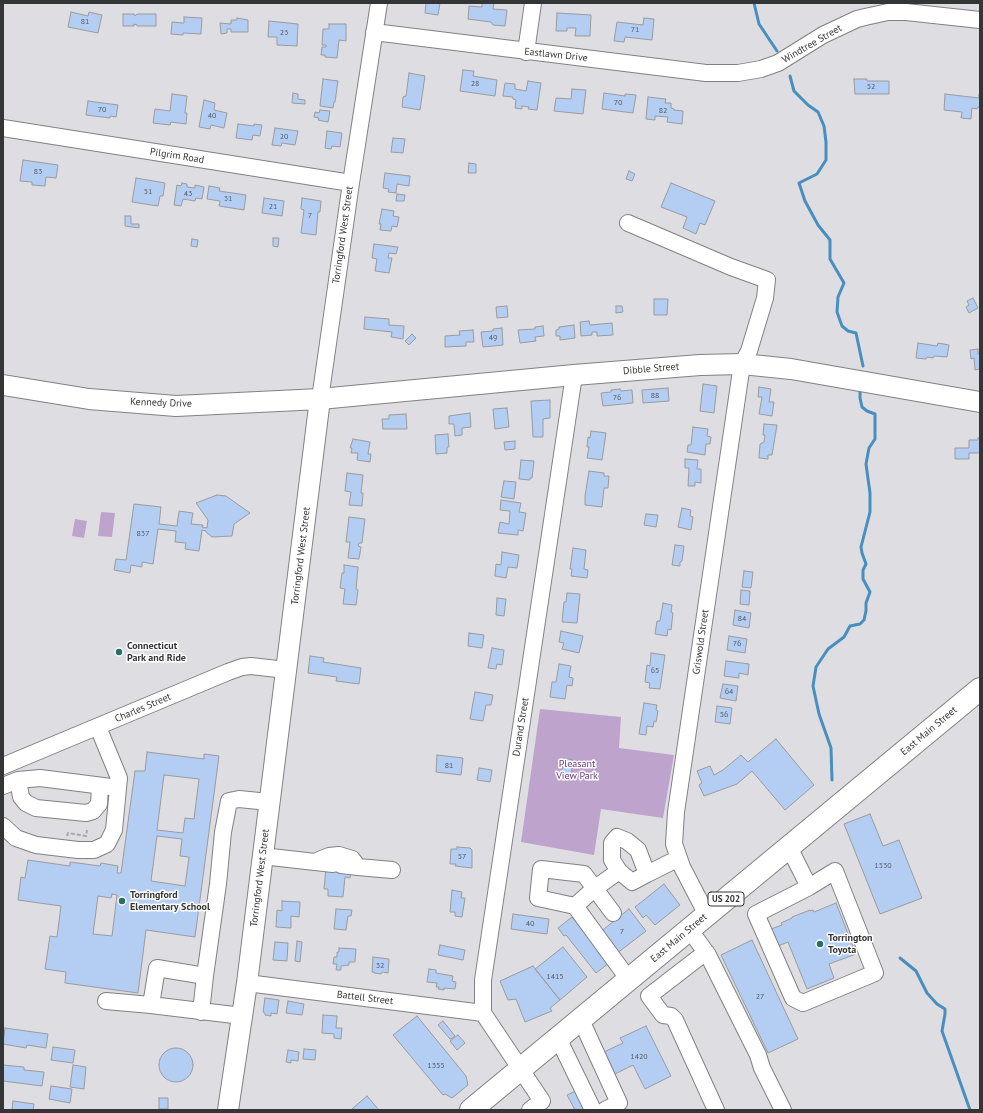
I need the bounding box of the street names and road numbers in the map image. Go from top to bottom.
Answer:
street label: Windtree Street [780,22,844,66]
street label: Eastlawn Drive [524,46,588,64]
street label: Pilgrim Road [149,146,205,166]
street label: Torringford West Street [330,185,356,285]
street label: Dibble Street [622,361,680,377]
street label: Kennedy Drive [130,396,192,410]
street label: Torringford West Street [289,506,313,606]
street label: Griswold Street [690,609,712,675]
street label: Charles Street [113,691,173,725]
street label: Durand Street [510,697,532,757]
street label: East Main Street [898,704,960,758]
street label: Torringford West Street [248,828,272,928]
road number: US 202 [708,892,744,906]
street label: East Main Street [648,911,710,965]
street label: Battell Street [336,989,394,1007]

